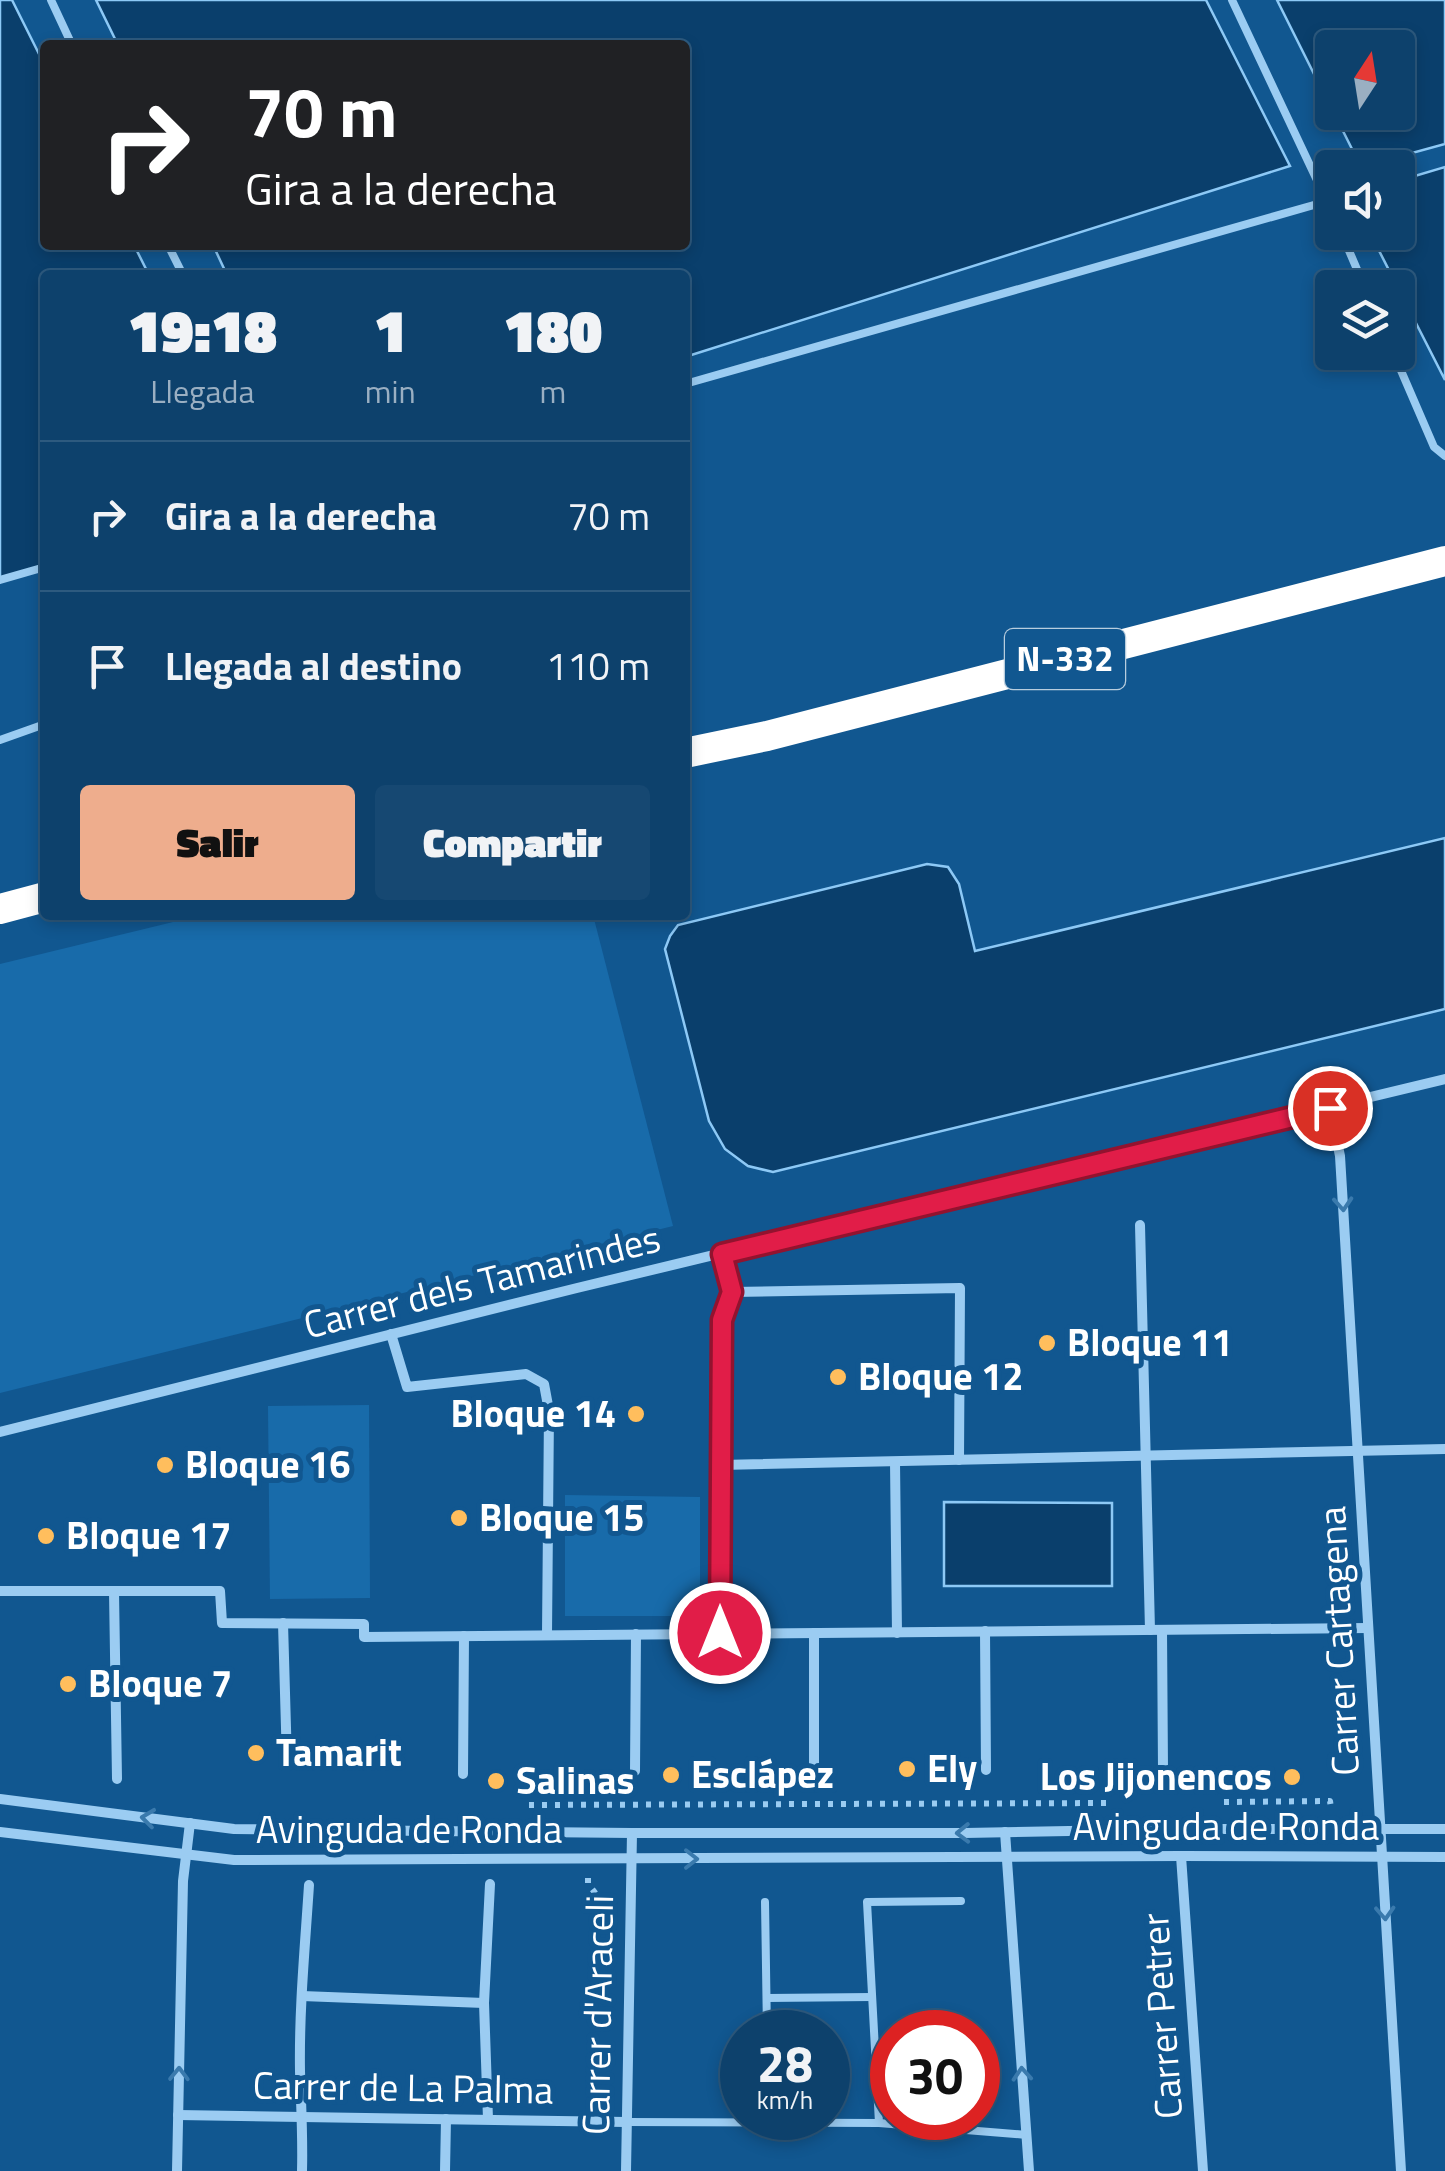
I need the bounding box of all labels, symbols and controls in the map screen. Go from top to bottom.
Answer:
north arrow [1315,30,1415,130]
map controls [1315,30,1415,370]
text: 70 m [245,58,398,164]
icon: right [80,80,210,210]
button: sound [1315,150,1415,250]
text: Gira a la derecha [245,154,557,222]
button: layers [1315,270,1415,370]
text: 19:18 [128,284,277,375]
text: 1 [374,284,407,375]
text: 180 [503,284,602,375]
text: Llegada [150,367,254,415]
text: min [365,367,416,415]
text: m [539,367,566,415]
text: Gira a la derecha [165,487,437,545]
text: 70 m [567,487,650,545]
icon: right [80,489,135,544]
road number: N-332 [1005,629,1125,689]
text: Llegada al destino [165,637,462,695]
text: 110 m [546,637,650,695]
icon: arrive [80,639,135,694]
button: Salir [80,785,355,900]
button: Compartir [375,785,650,900]
pin [1288,1066,1373,1151]
icon: arrive [1303,1081,1358,1136]
one-way arrow [1332,1197,1353,1213]
street label: Carrer dels Tamarindes [297,1209,666,1353]
place label: Bloque 11 [1067,1313,1233,1371]
marker: Bloque 11 [1036,1332,1058,1354]
place label: Bloque 12 [858,1347,1024,1405]
marker: Bloque 12 [827,1366,849,1388]
place label: Bloque 14 [450,1384,616,1442]
marker: Bloque 14 [625,1403,647,1425]
place label: Bloque 16 [185,1435,351,1493]
marker: Bloque 16 [154,1454,176,1476]
place label: Bloque 15 [479,1488,645,1546]
street label: Carrer Cartagena [1302,1505,1374,1777]
place label: Bloque 17 [66,1506,232,1564]
marker: Bloque 15 [448,1507,470,1529]
marker: Bloque 17 [35,1525,57,1547]
position arrow [668,1581,772,1685]
place label: Bloque 7 [88,1654,232,1712]
marker: Bloque 7 [57,1673,79,1695]
place label: Tamarit [276,1723,402,1781]
place label: Ely [927,1739,977,1797]
marker: Tamarit [245,1742,267,1764]
place label: Esclápez [691,1745,834,1803]
place label: Los Jijonencos [1040,1747,1272,1805]
place label: Salinas [516,1751,635,1809]
marker: Ely [896,1758,918,1780]
marker: Esclápez [660,1764,682,1786]
marker: Los Jijonencos [1281,1766,1303,1788]
marker: Salinas [485,1770,507,1792]
street label: Avinguda de Ronda [1073,1797,1379,1855]
street label: Avinguda de Ronda [256,1800,562,1858]
one-way arrow [140,1808,156,1829]
one-way arrow [954,1822,970,1844]
one-way arrow [684,1848,699,1870]
street label: Carrer d'Araceli [566,1894,628,2136]
one-way arrow [1374,1906,1395,1922]
street label: Carrer Petrer [1125,1911,1197,2121]
speed limit sign: 30 [870,2010,1000,2140]
text: 28 [757,2025,813,2101]
street label: Carrer de La Palma [252,2055,554,2119]
one-way arrow [168,2065,190,2080]
one-way arrow [1012,2065,1034,2081]
text: km/h [757,2081,813,2119]

